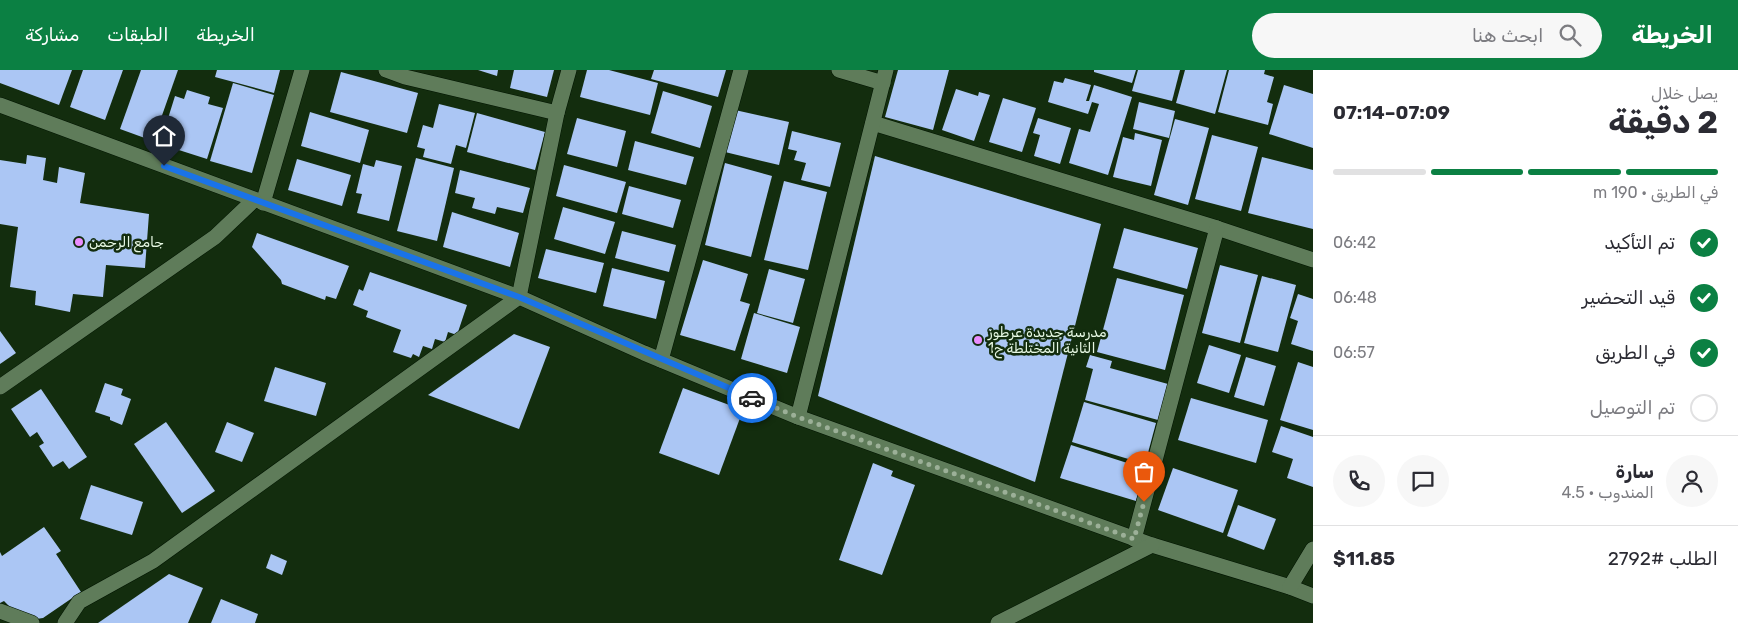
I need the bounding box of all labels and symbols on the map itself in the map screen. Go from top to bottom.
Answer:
pin [143,115,185,166]
place label: جامع الرحمن [89,234,164,253]
marker: جامع الرحمن [73,236,85,248]
place label: مدرسة جديدة عرطوز الثانية المختلطة ح1 [987,324,1107,359]
marker: مدرسة جديدة عرطوز الثانية المختلطة ح1 [972,334,984,346]
courier [727,373,777,423]
pin [1123,451,1165,502]

